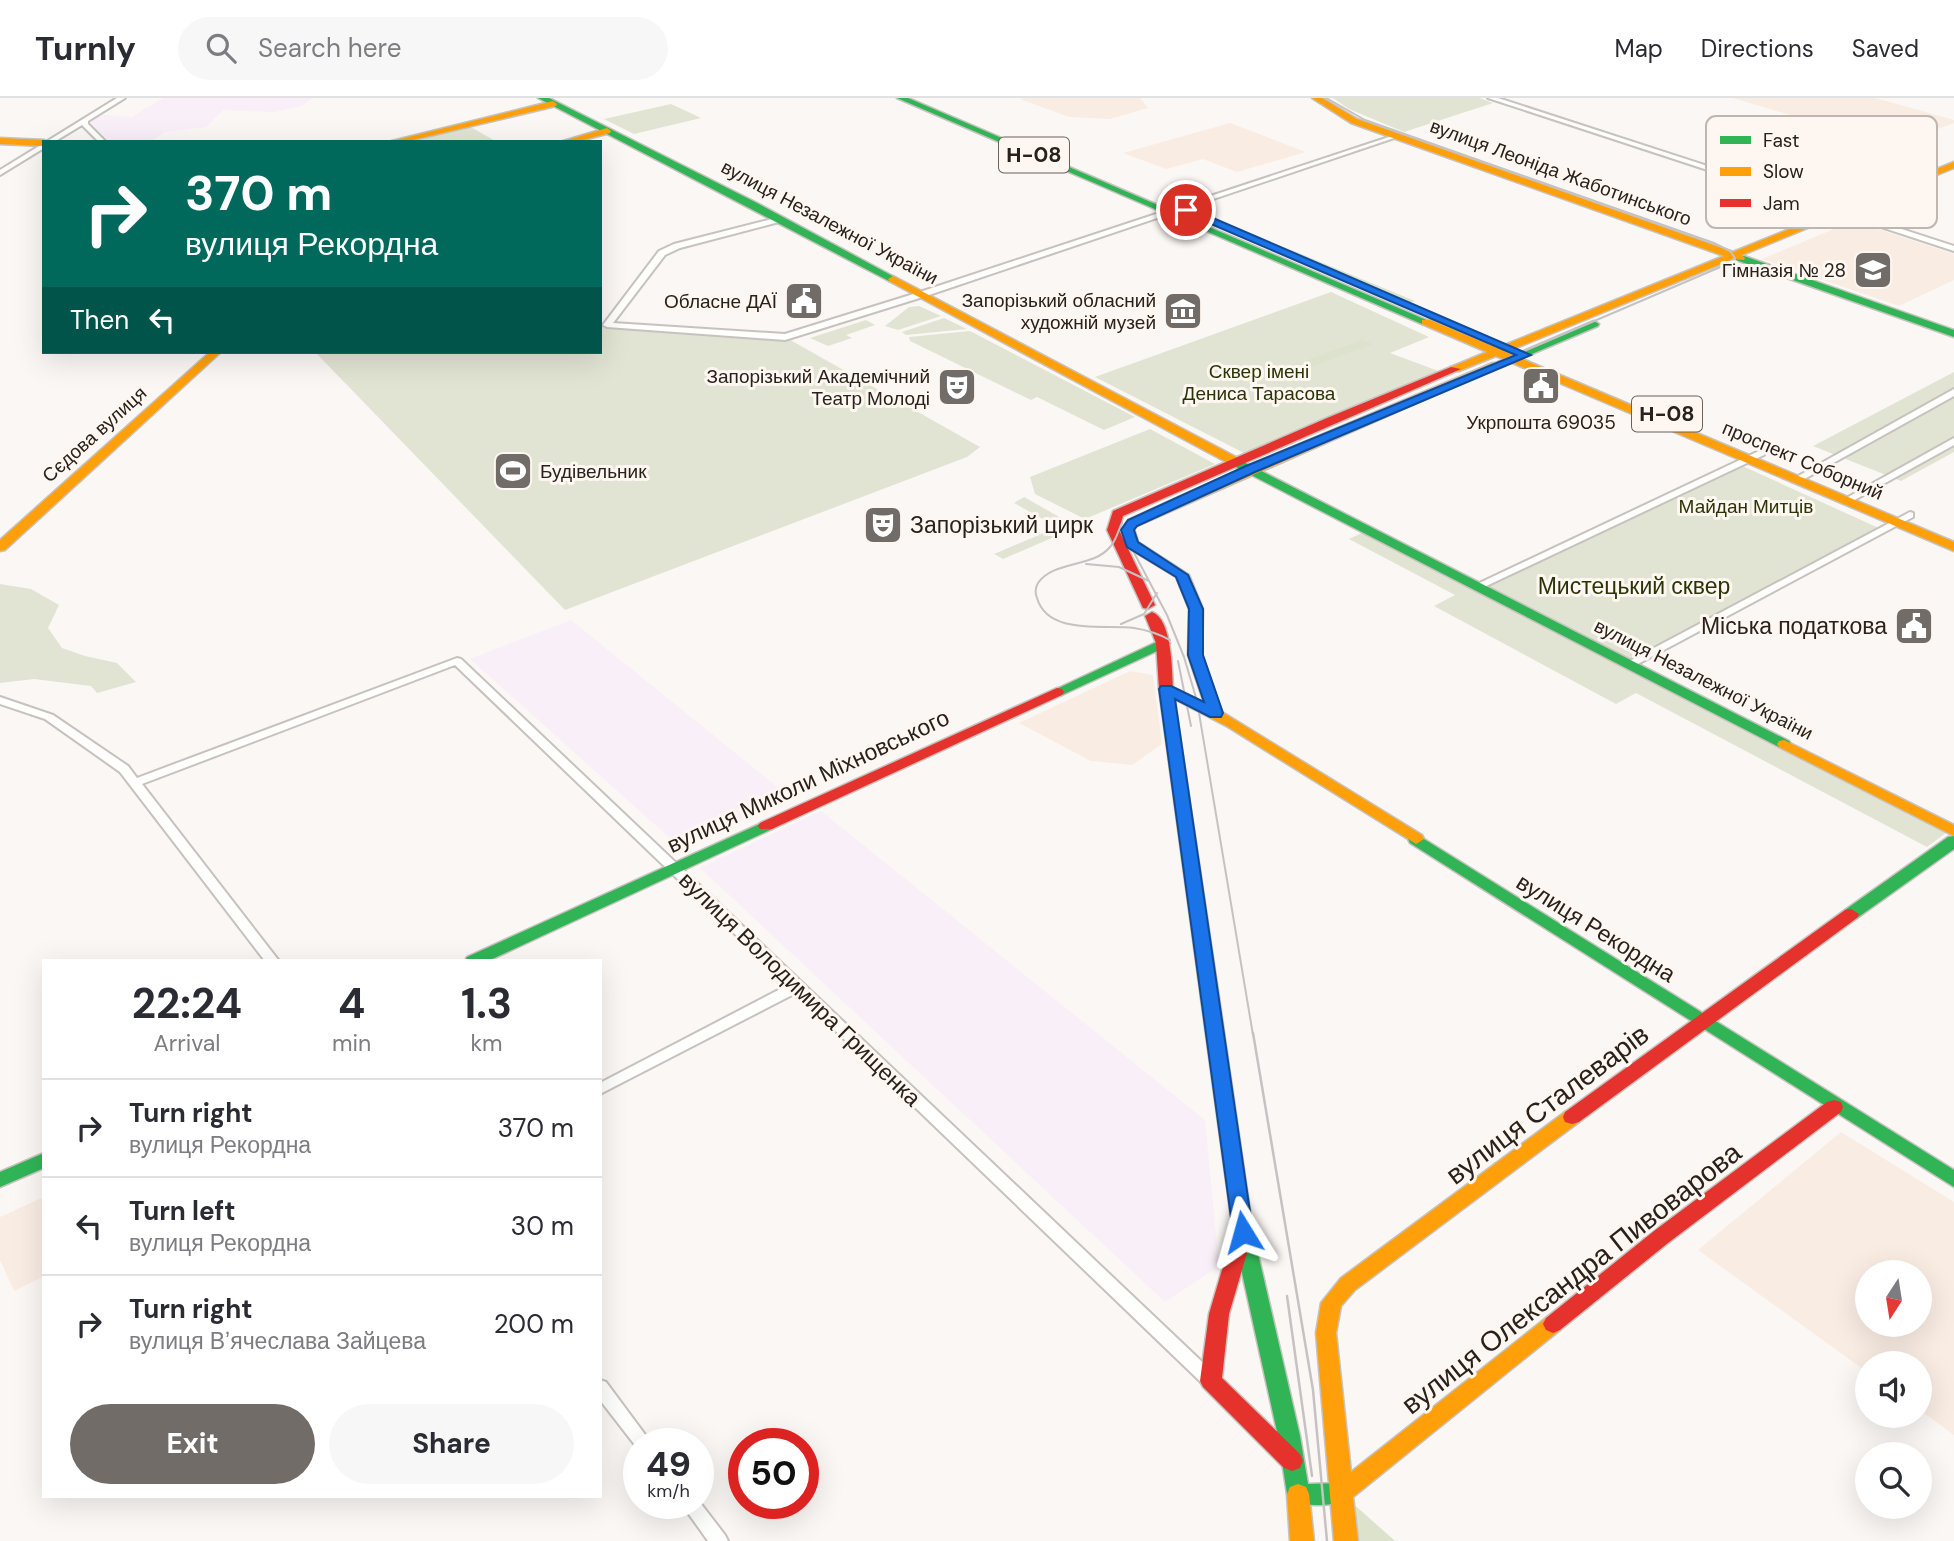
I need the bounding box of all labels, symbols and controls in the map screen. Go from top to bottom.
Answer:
search box [178,17,668,80]
text: Turnly [35,27,136,70]
icon: search [202,29,240,67]
text: Search here [258,31,401,65]
text: Map [1615,33,1663,64]
text: Directions [1701,33,1814,64]
text: Saved [1852,33,1919,64]
street label: вулиця Леоніда Жаботинського [1427,113,1695,231]
legend [1706,116,1937,228]
text: Fast [1763,128,1799,153]
road number: Н-08 [999,138,1069,172]
street label: вулиця Незалежної України [717,154,943,290]
text: Slow [1763,159,1804,184]
text: 370 m [185,161,332,225]
icon: right [70,168,161,259]
pin [1156,180,1216,240]
icon: arrive [1167,191,1205,229]
text: Jam [1763,191,1800,216]
text: вулиця Рекордна [185,223,438,265]
school or university icon: Гімназія № 28 [1852,249,1894,291]
place label: Гімназія № 28 [1722,258,1846,283]
public building icon: Обласне ДАЇ [783,280,825,322]
place label: Запорізький обласний художній музей [962,288,1156,335]
place label: Обласне ДАЇ [664,289,778,314]
museum icon: Запорізький обласний художній музей [1162,290,1204,332]
icon: left [143,301,181,339]
text: Then [70,303,129,337]
park label: Сквер імені Дениса Тарасова [1183,359,1336,406]
place label: Запорізький Академічний Театр Молоді [707,364,930,411]
public building icon: Укрпошта 69035 [1520,365,1562,407]
theatre icon: Запорізький Академічний Театр Молоді [936,366,978,408]
street label: Сєдова вулиця [37,381,152,488]
road number: Н-08 [1632,396,1702,432]
place label: Укрпошта 69035 [1466,410,1616,435]
street label: проспект Соборний [1719,415,1887,506]
sports icon: Будівельник [492,450,534,492]
place label: Будівельник [540,459,647,484]
park label: Майдан Митців [1679,494,1813,519]
theatre icon: Запорізький цирк [862,504,904,546]
place label: Запорізький цирк [910,510,1094,540]
park label: Мистецький сквер [1538,571,1730,601]
public building icon: Міська податкова [1893,605,1935,647]
place label: Міська податкова [1701,611,1887,641]
street label: вулиця Незалежної України [1590,613,1817,746]
street label: вулиця Миколи Міхновського [662,702,954,860]
street label: вулиця Володимира Грищенка [673,865,928,1113]
street label: вулиця Рекордна [1511,867,1681,989]
text: 22:24 [132,976,242,1031]
text: 4 [338,976,365,1031]
text: 1.3 [461,976,512,1031]
street label: вулиця Сталеварів [1438,1016,1656,1193]
text: Arrival [153,1028,220,1058]
text: min [332,1028,371,1058]
text: km [471,1028,503,1058]
text: Turn right [129,1096,253,1130]
icon: right [70,1109,108,1147]
text: 370 m [498,1111,574,1145]
text: вулиця Рекордна [129,1130,311,1160]
street label: вулиця Олександра Пивоварова [1394,1134,1749,1423]
text: Turn left [129,1194,236,1228]
position arrow [1206,1195,1280,1269]
icon: left [70,1207,108,1245]
text: 30 m [511,1209,574,1243]
text: вулиця Рекордна [129,1228,311,1258]
north arrow [1855,1260,1932,1337]
map controls [1855,1260,1932,1519]
text: Turn right [129,1292,253,1326]
icon: right [70,1305,108,1343]
text: 200 m [494,1307,574,1341]
text: вулиця Вʼячеслава Зайцева [129,1326,426,1356]
button: sound [1855,1351,1932,1428]
button: Exit [70,1404,315,1484]
button: Share [329,1404,574,1484]
speed limit sign: 50 [728,1428,819,1519]
text: 49 [646,1441,691,1487]
button: search [1855,1442,1932,1519]
text: km/h [647,1479,690,1503]

